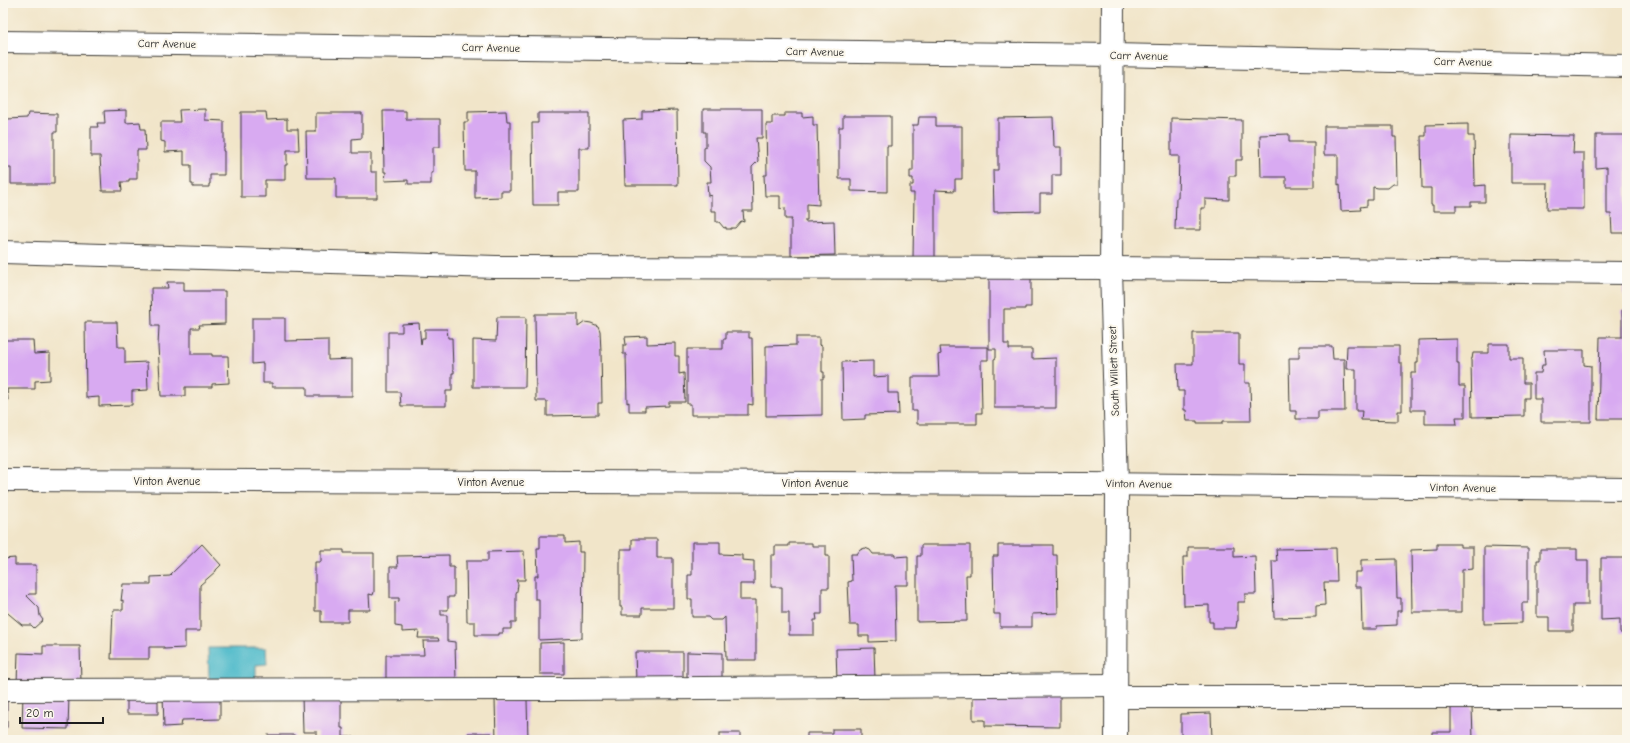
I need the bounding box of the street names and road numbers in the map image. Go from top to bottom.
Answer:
street label: Carr Avenue [138,37,197,51]
street label: Carr Avenue [462,41,521,55]
street label: Carr Avenue [786,45,845,59]
street label: Carr Avenue [1110,49,1169,63]
street label: Carr Avenue [1434,55,1493,69]
street label: South Willett Street [1106,325,1122,416]
street label: Vinton Avenue [134,475,201,488]
street label: Vinton Avenue [458,476,525,489]
street label: Vinton Avenue [782,477,849,490]
street label: Vinton Avenue [1106,477,1173,491]
street label: Vinton Avenue [1430,481,1497,495]

